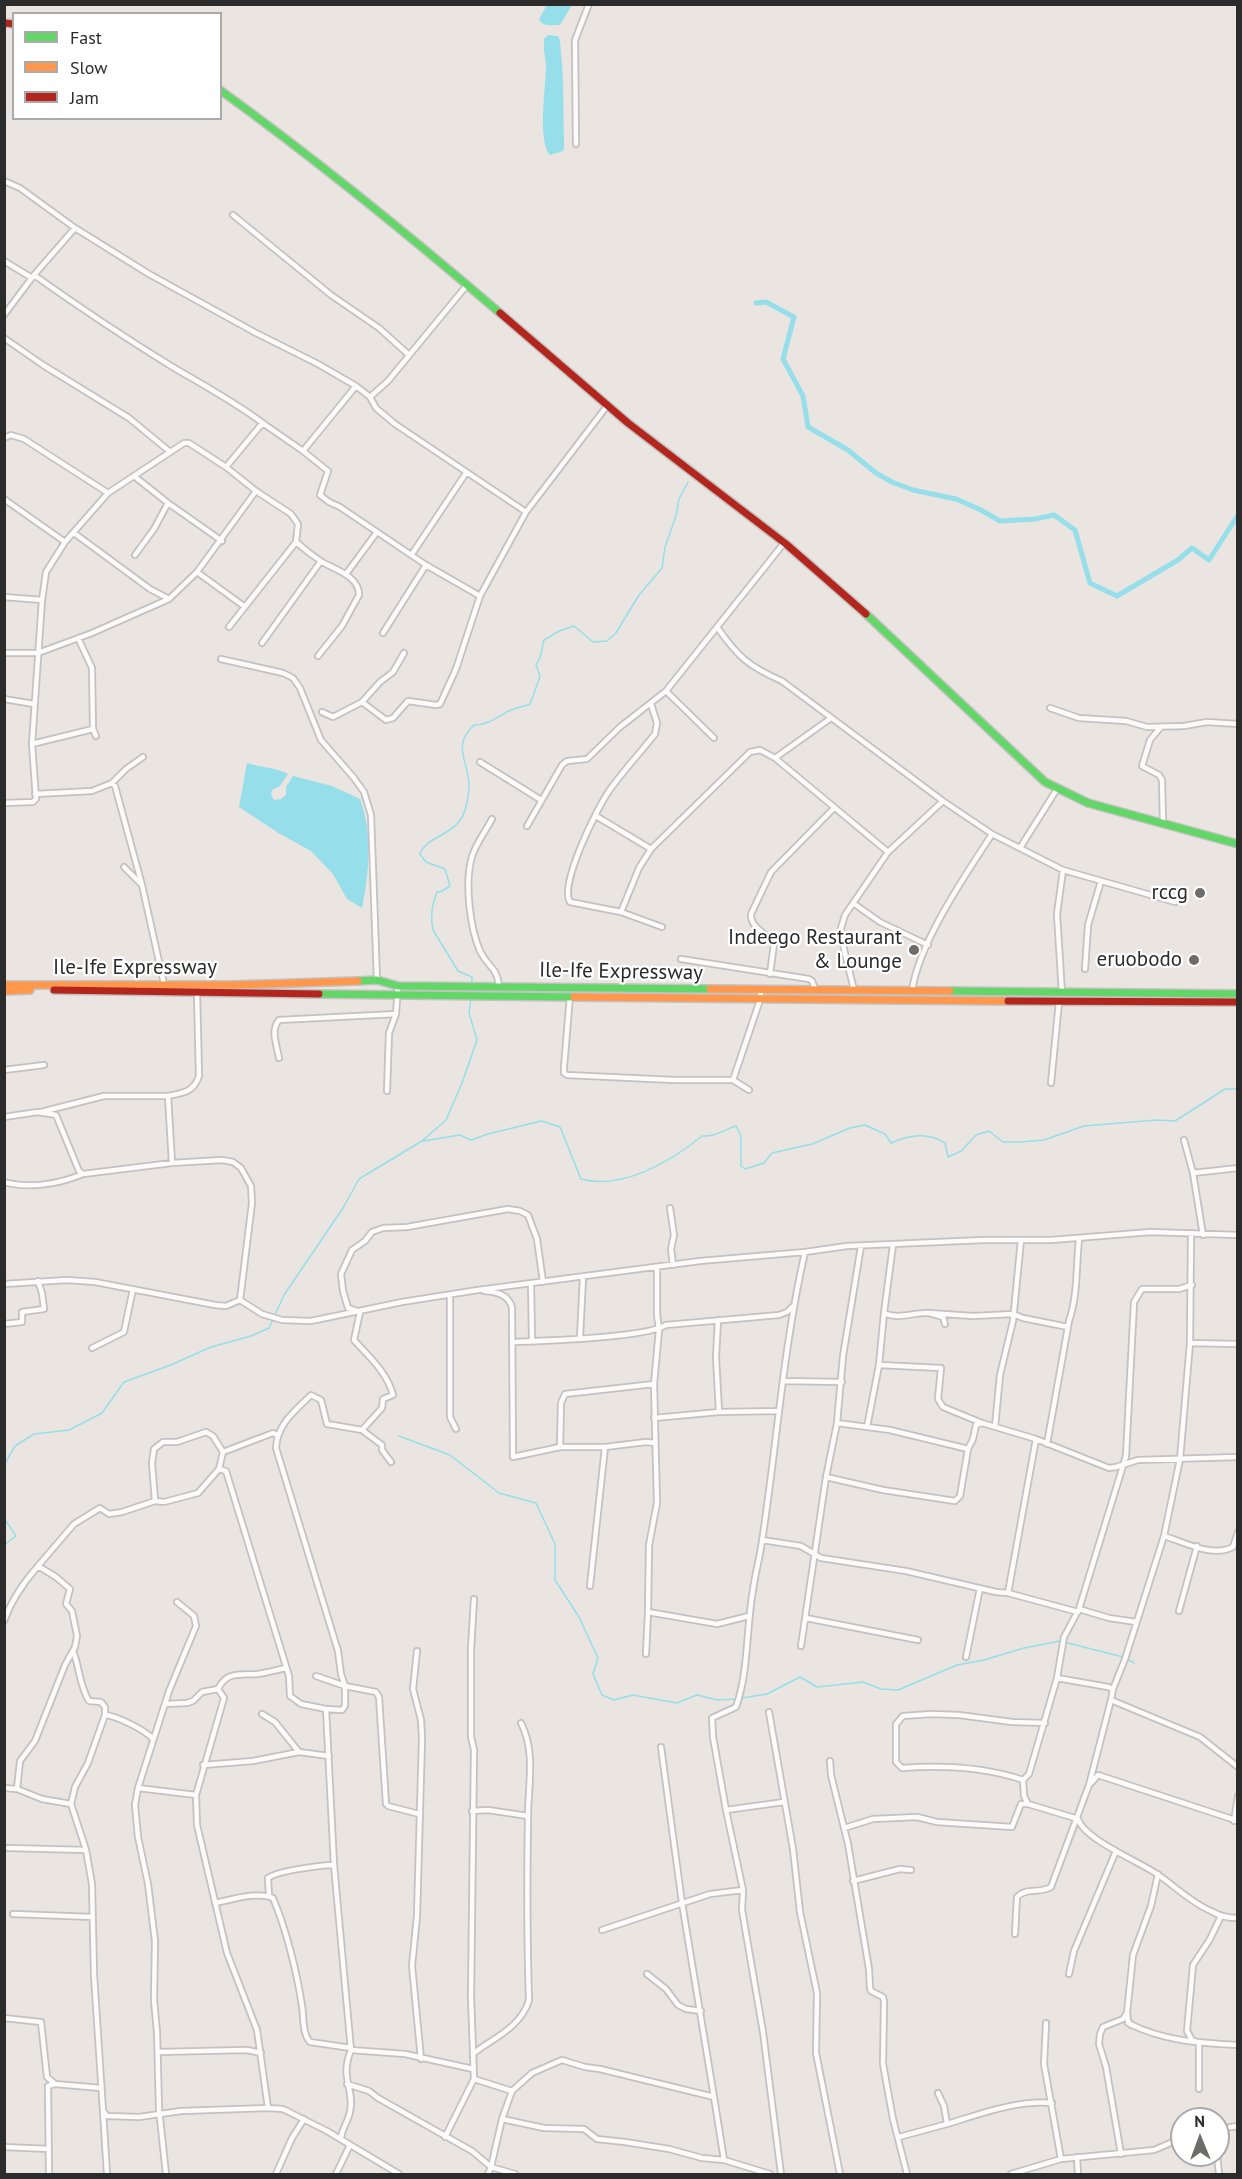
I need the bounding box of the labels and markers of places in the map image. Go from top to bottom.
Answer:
place label: rccg [1152,880,1188,906]
marker: rccg [1193,886,1207,900]
place label: Indeego Restaurant & Lounge [728,925,902,975]
marker: Indeego Restaurant & Lounge [907,943,921,957]
place label: eruobodo [1096,947,1182,973]
marker: eruobodo [1187,953,1201,967]

